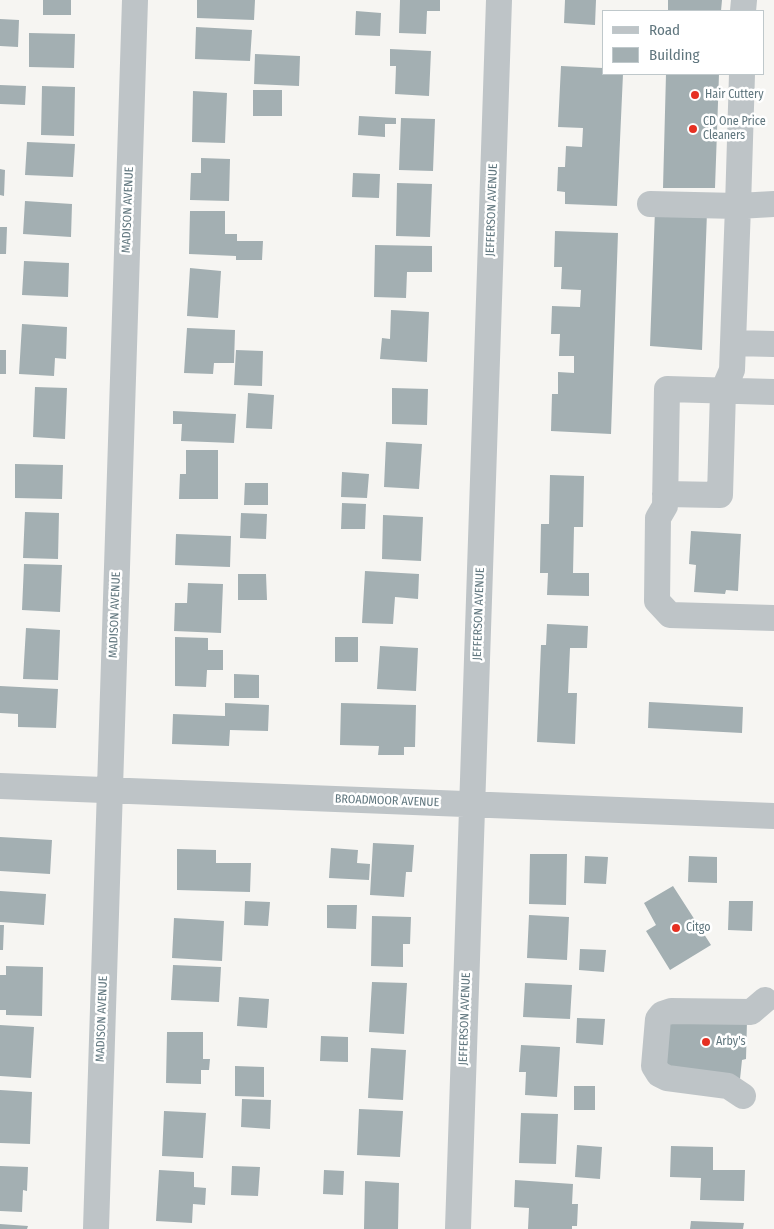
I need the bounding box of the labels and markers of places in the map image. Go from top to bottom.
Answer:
place label: Hair Cuttery [705,88,763,102]
marker: Hair Cuttery [689,89,701,101]
place label: CD One Price Cleaners [703,115,766,143]
marker: CD One Price Cleaners [687,123,699,135]
place label: Citgo [686,921,711,935]
marker: Citgo [670,922,682,934]
place label: Arby's [716,1035,746,1049]
marker: Arby's [700,1036,712,1048]

